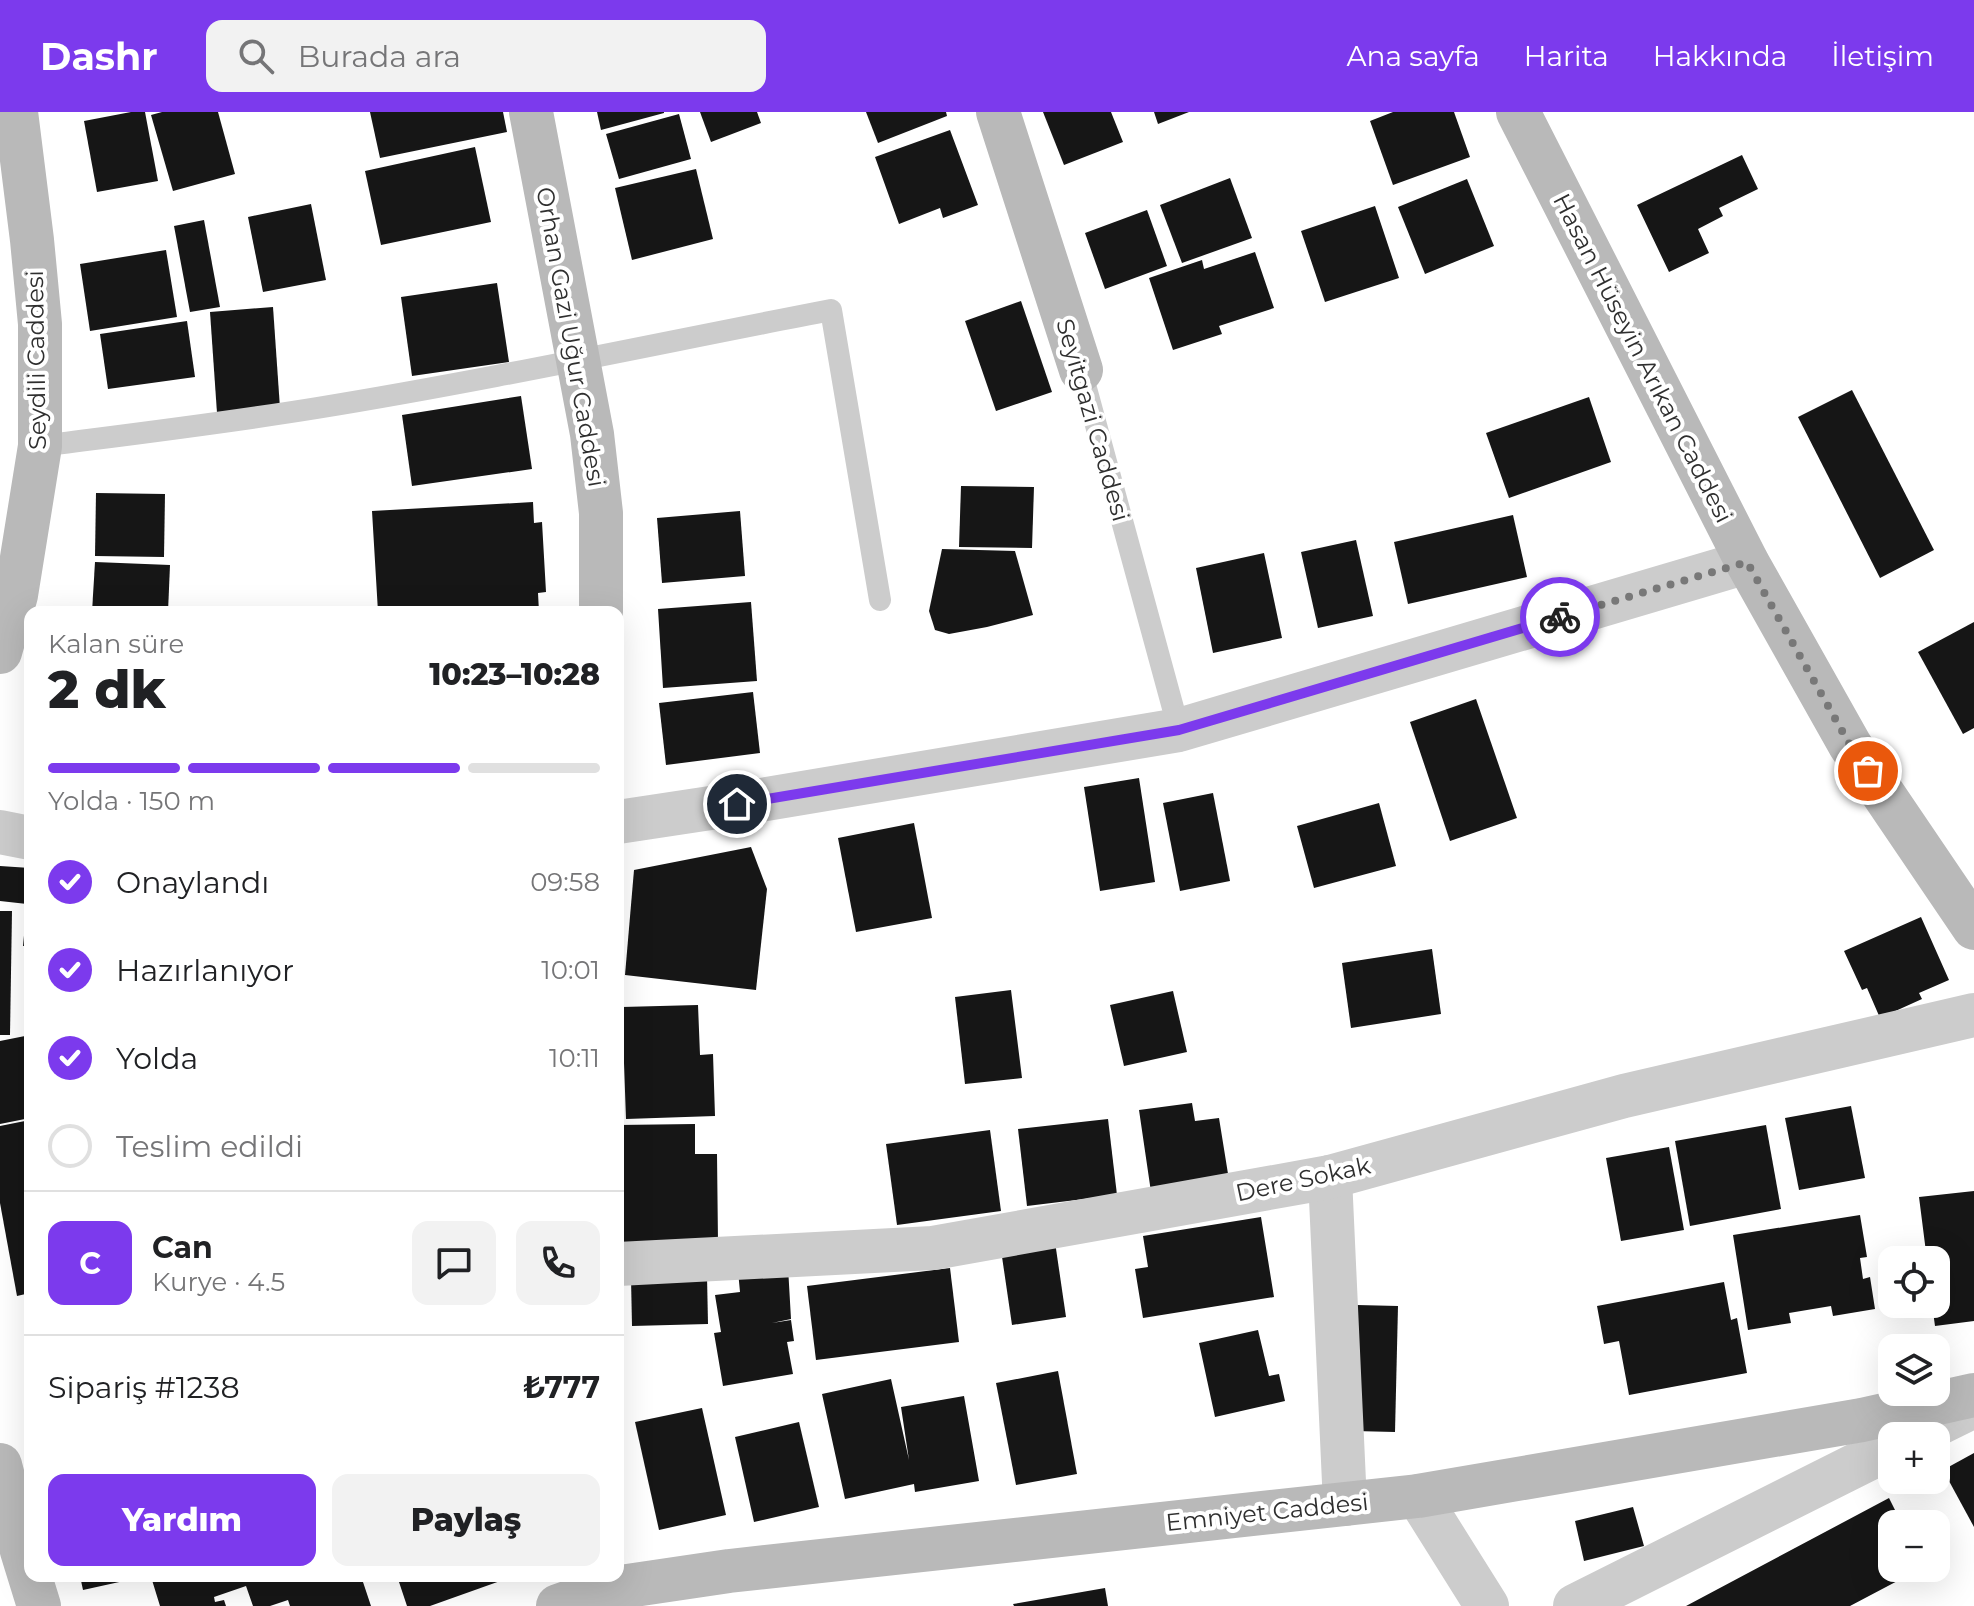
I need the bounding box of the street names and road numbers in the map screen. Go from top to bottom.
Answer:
street label: Orhan Gazi Uğur Caddesi [530,185,612,489]
street label: Hasan Hüseyin Arıkan Caddesi [1547,188,1739,528]
street label: Seydili Caddesi [20,270,52,450]
street label: Seyitgazi Caddesi [1050,315,1136,525]
street label: Dere Sokak [1233,1150,1374,1207]
street label: Emniyet Caddesi [1164,1487,1370,1537]

